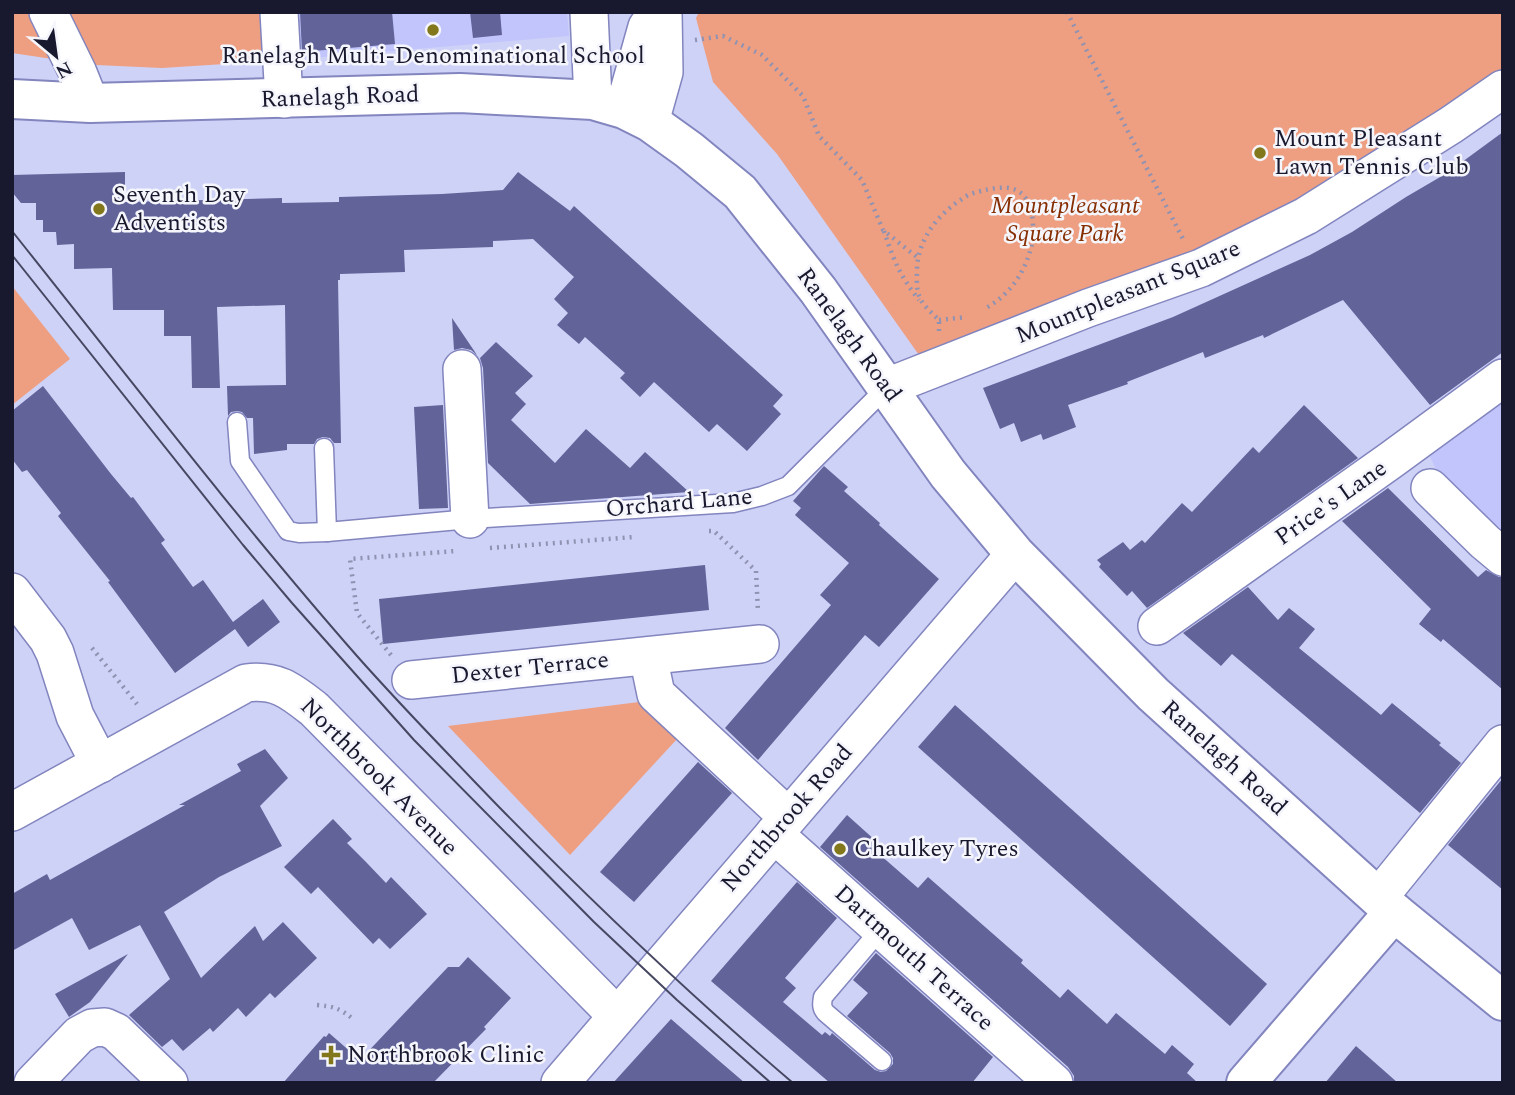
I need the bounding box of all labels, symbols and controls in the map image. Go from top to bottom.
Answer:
north arrow [21,21,91,91]
marker: Ranelagh Multi-Denominational School [425,22,441,38]
place label: Ranelagh Multi-Denominational School [221,38,645,74]
text: N [50,53,77,86]
street label: Ranelagh Road [260,76,420,118]
place label: Mount Pleasant Lawn Tennis Club [1274,121,1469,185]
marker: Mount Pleasant Lawn Tennis Club [1252,145,1268,161]
place label: Seventh Day Adventists [113,177,247,241]
park label: Mountpleasant Square Park [991,188,1140,252]
marker: Seventh Day Adventists [91,201,107,217]
street label: Mountpleasant Square [1010,230,1246,354]
street label: Ranelagh Road [788,260,910,410]
street label: Price's Lane [1267,451,1395,555]
street label: Orchard Lane [604,479,754,527]
street label: Dexter Terrace [449,642,611,694]
street label: Northbrook Avenue [291,689,467,865]
street label: Ranelagh Road [1153,691,1295,825]
street label: Northbrook Road [712,736,862,900]
place label: Chaulkey Tyres [854,831,1019,867]
marker: Chaulkey Tyres [832,841,848,857]
street label: Dartmouth Terrace [826,876,1002,1040]
place label: Northbrook Clinic [347,1037,544,1073]
marker: Northbrook Clinic [321,1045,341,1065]

